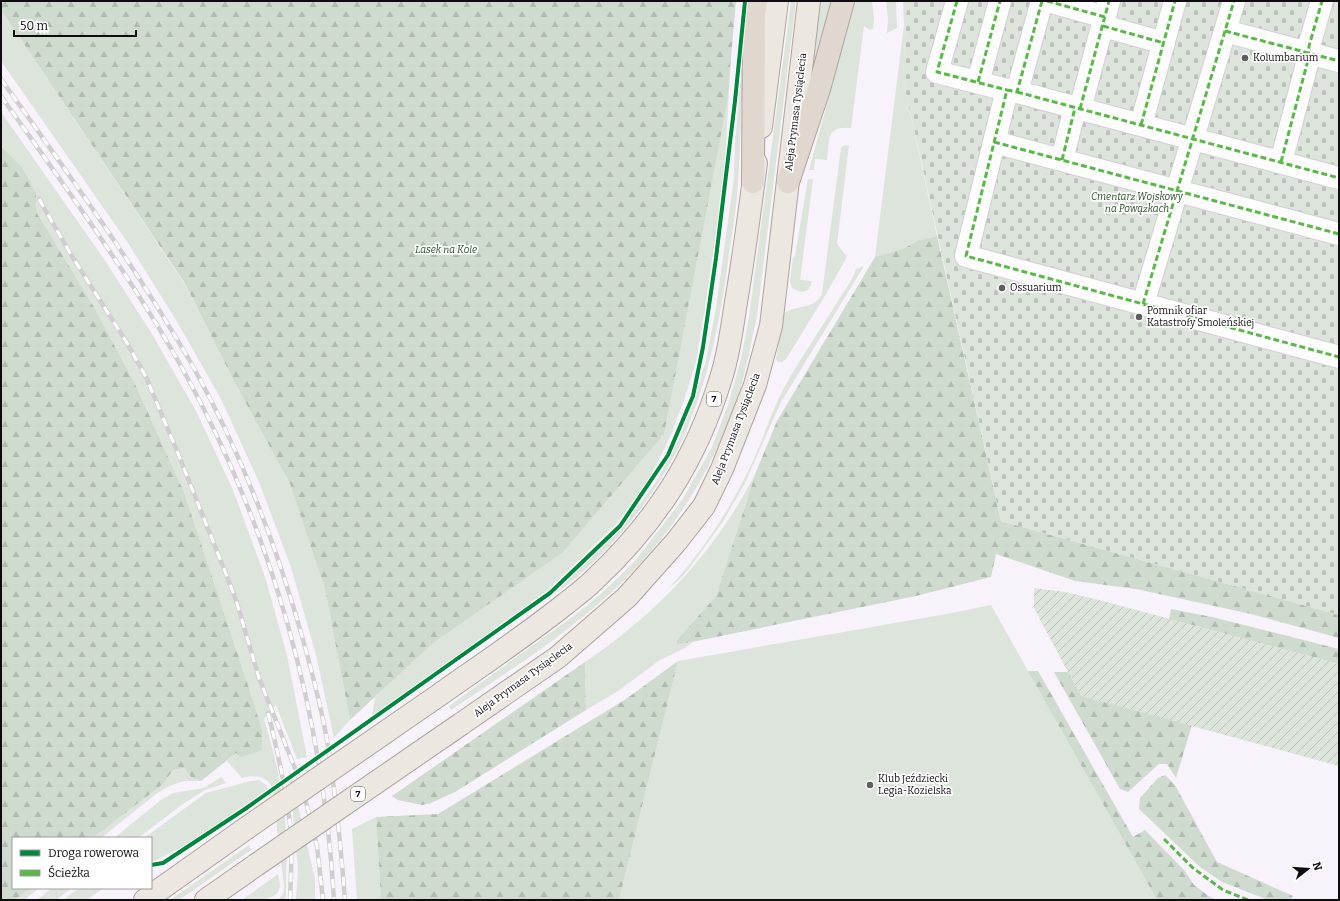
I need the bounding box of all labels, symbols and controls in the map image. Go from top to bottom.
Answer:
scale bar [14,12,136,38]
text: 50 m [20,19,49,33]
street label: Aleja Prymasa Tysiąclecia [783,52,809,172]
place label: Kolumbarium [1253,52,1319,64]
marker: Kolumbarium [1240,53,1250,63]
park label: Cmentarz Wojskowy na Powązkach [1091,191,1184,215]
park label: Lasek na Kole [415,244,477,256]
place label: Ossuarium [1010,282,1062,294]
marker: Ossuarium [997,283,1007,293]
place label: Pomnik ofiar Katastrofy Smoleńskiej [1147,305,1254,329]
marker: Pomnik ofiar Katastrofy Smoleńskiej [1134,312,1144,322]
street label: Aleja Prymasa Tysiąclecia [709,371,763,487]
road number: 7 [707,392,721,406]
street label: Aleja Prymasa Tysiąclecia [471,640,575,720]
place label: Klub Jeździecki Legia-Kozielska [878,772,952,797]
marker: Klub Jeździecki Legia-Kozielska [865,780,875,790]
road number: 7 [351,787,365,801]
legend [12,837,152,889]
text: Droga rowerowa [48,846,140,860]
north arrow [1288,849,1328,889]
text: N [1310,860,1325,873]
text: Ścieżka [48,865,90,880]

